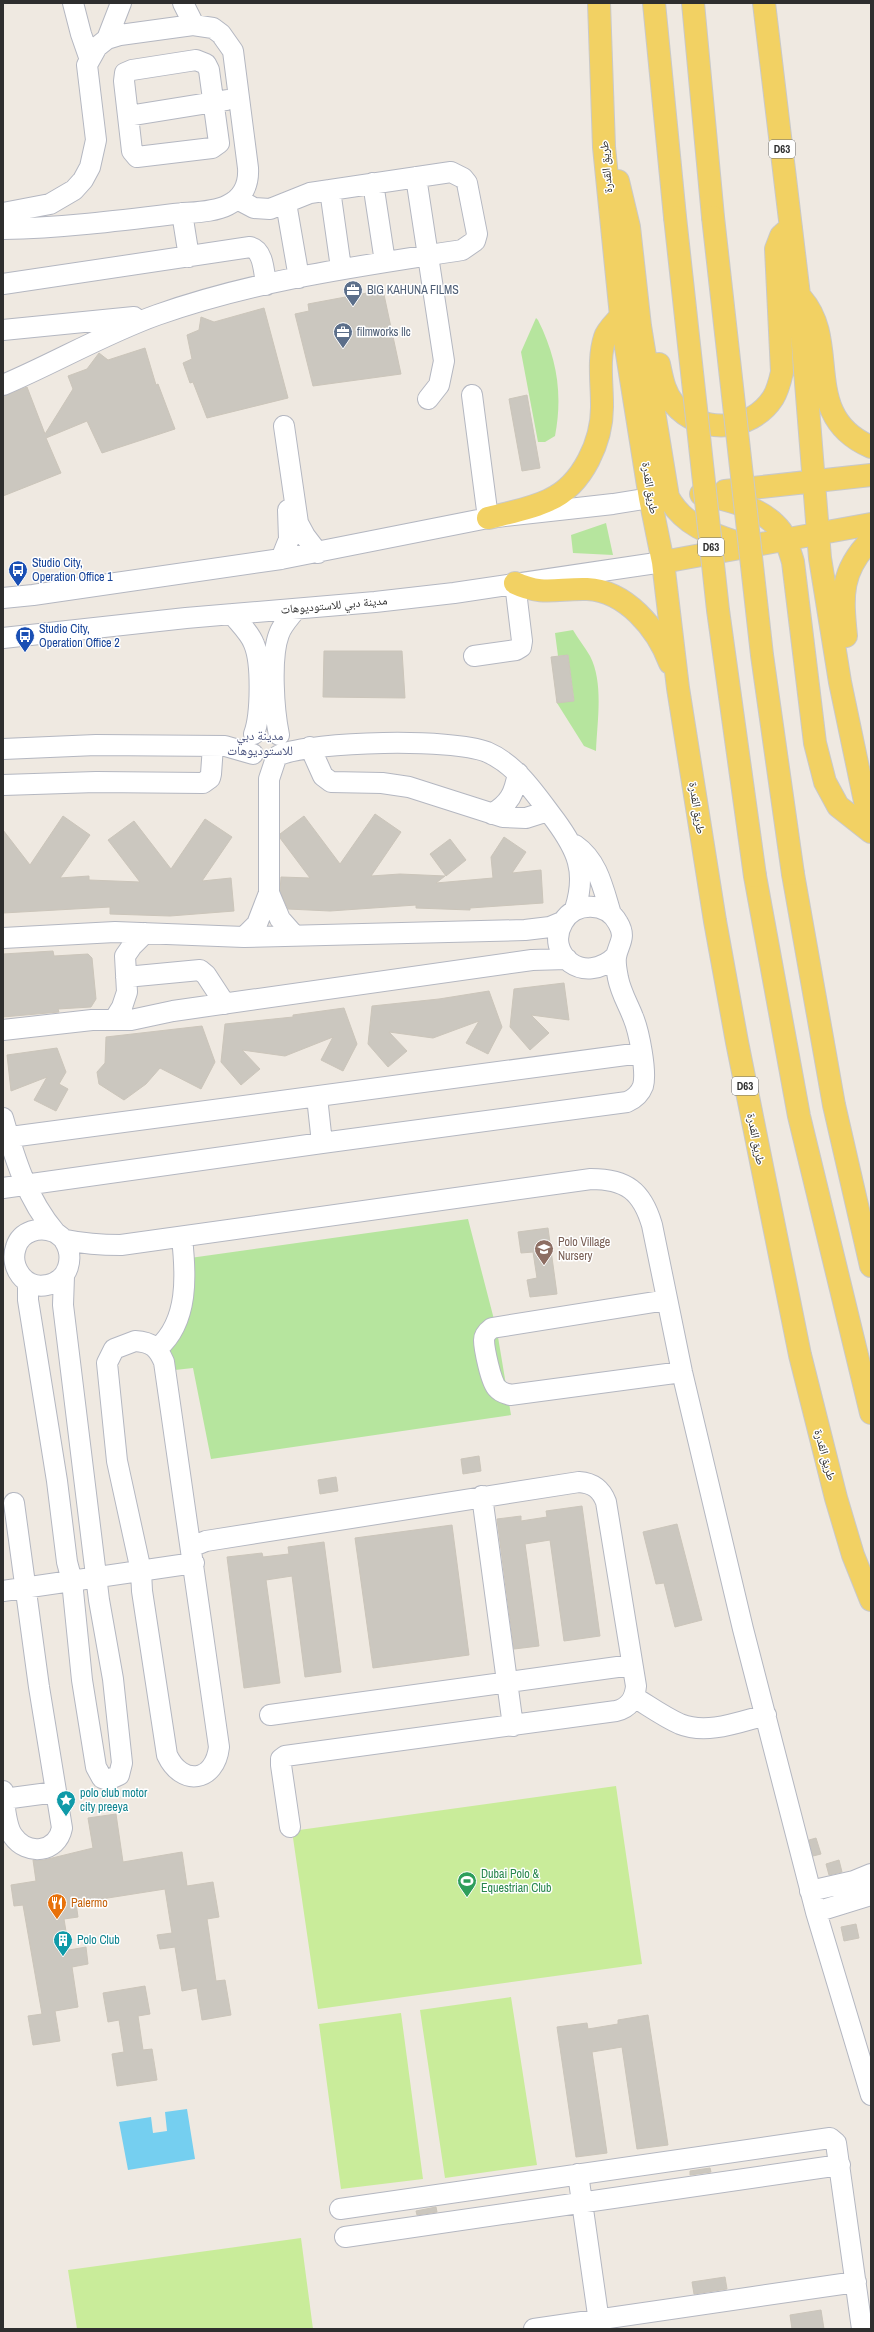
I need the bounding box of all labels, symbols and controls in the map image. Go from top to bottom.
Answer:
street label: طريق القدرة [596,140,616,194]
road number: D63 [769,140,795,158]
office icon: BIG KAHUNA FILMS [342,279,364,307]
place label: BIG KAHUNA FILMS [367,282,459,298]
office icon: filmworks llc [332,321,354,349]
place label: filmworks llc [357,324,411,340]
street label: طريق القدرة [638,461,662,515]
road number: D63 [698,538,724,556]
place label: Studio City, Operation Office 1 [32,555,113,585]
bus stop icon: Studio City, Operation Office 1 [7,559,29,587]
street label: مدينة دبي للاستوديوهات [280,592,388,620]
place label: Studio City, Operation Office 2 [39,621,120,651]
bus stop icon: Studio City, Operation Office 2 [14,625,36,653]
district label: مدينة دبي للاستوديوهات [227,727,293,759]
street label: طريق القدرة [685,781,709,835]
road number: D63 [732,1077,758,1095]
street label: طريق القدرة [743,1112,769,1166]
place label: Polo Village Nursery [558,1234,610,1264]
school or university icon: Polo Village Nursery [533,1238,555,1266]
street label: طريق القدرة [810,1428,840,1483]
place label: polo club motor city preeya [80,1785,148,1815]
place icon: polo club motor city preeya [55,1789,77,1817]
place label: Dubai Polo & Equestrian Club [481,1866,552,1896]
sports icon: Dubai Polo & Equestrian Club [456,1870,478,1898]
restaurant icon: Palermo [46,1892,68,1920]
place label: Palermo [71,1895,108,1911]
building icon: Polo Club [52,1929,74,1957]
place label: Polo Club [77,1932,120,1948]

